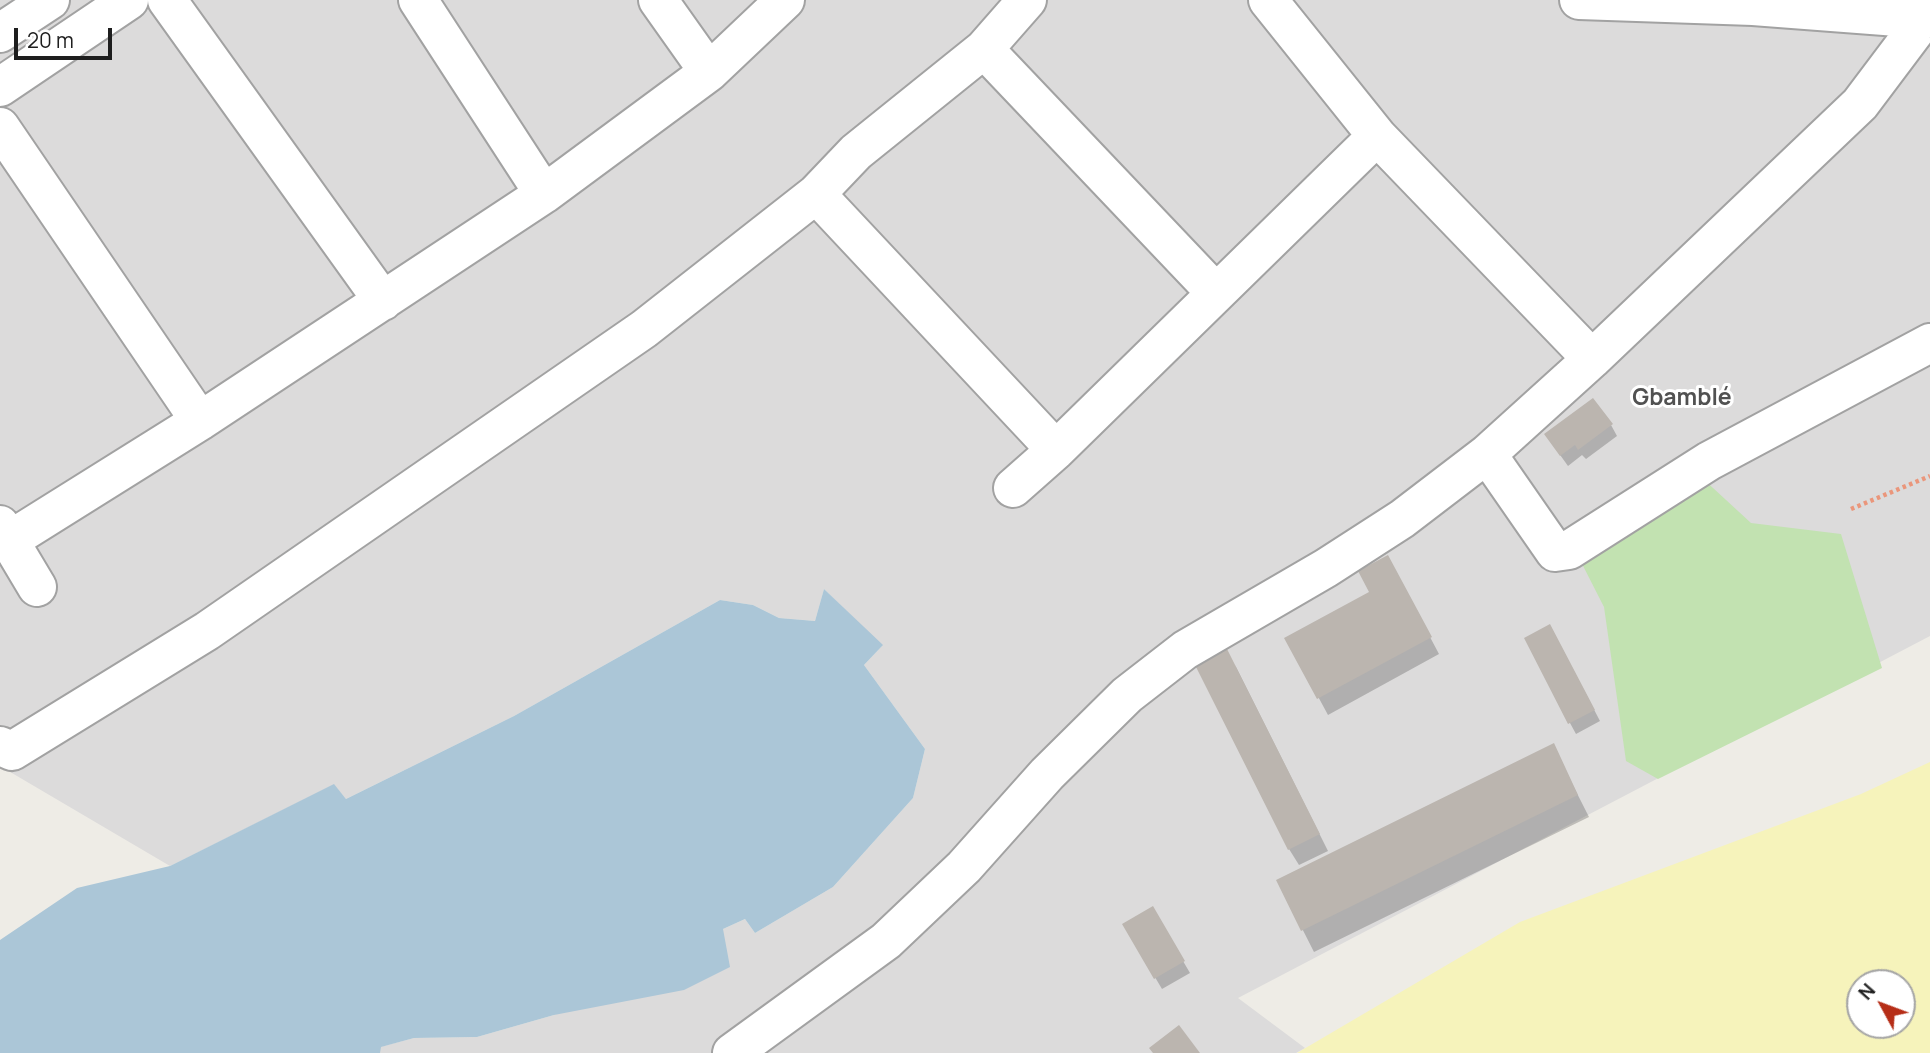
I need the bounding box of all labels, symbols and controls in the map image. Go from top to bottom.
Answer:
scale bar [18,14,116,58]
text: 20 m [27,26,74,54]
district label: Gbamblé [1632,385,1732,413]
north arrow [1846,969,1916,1039]
text: N [1852,978,1881,1005]

